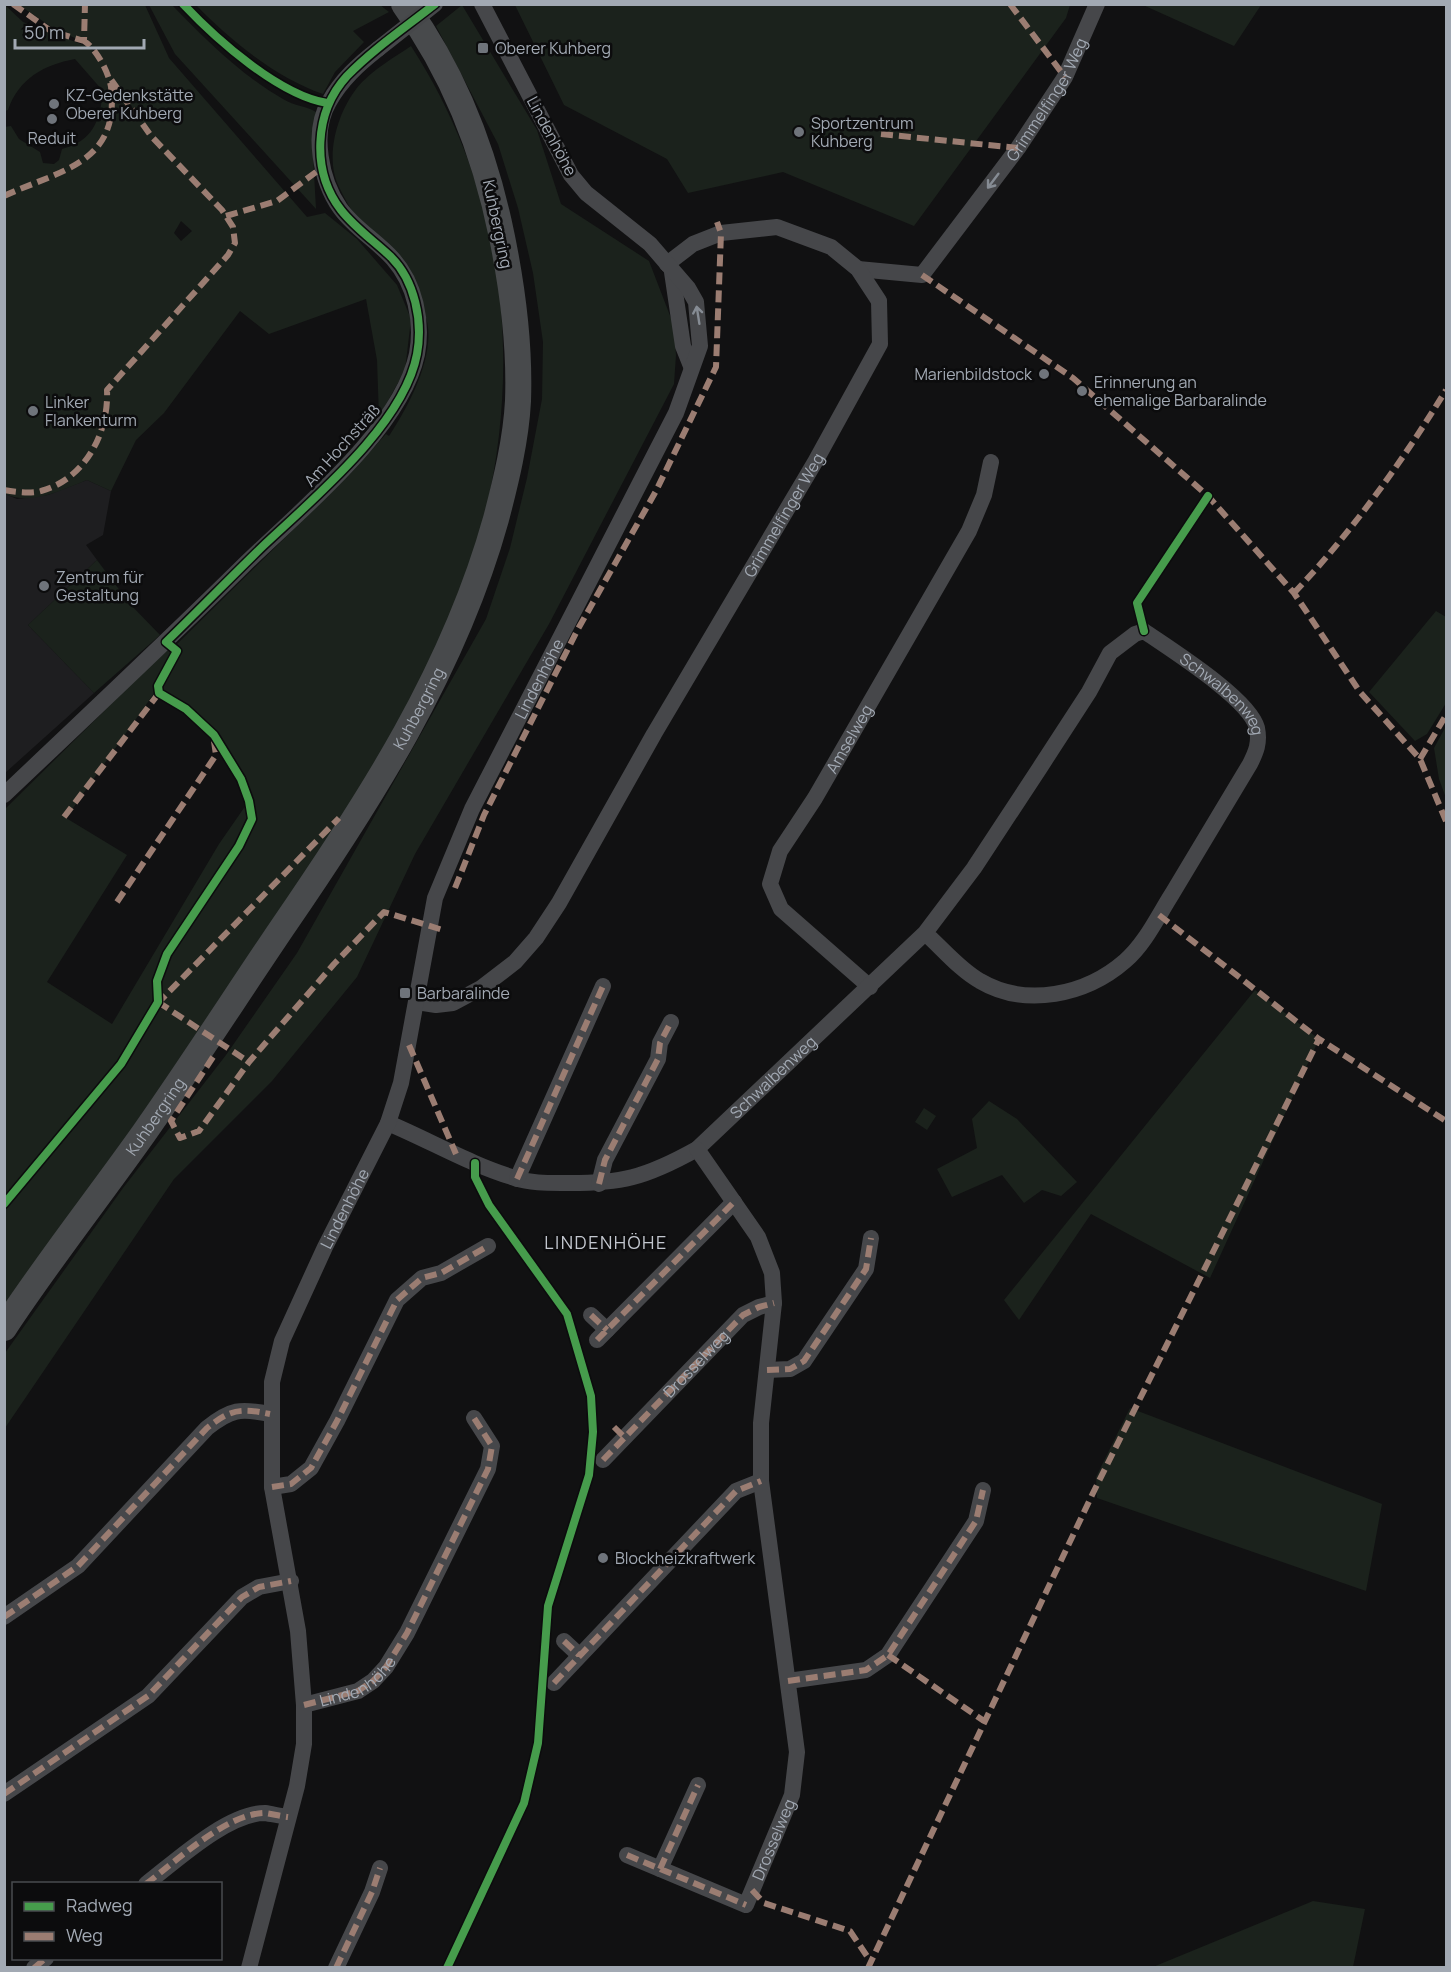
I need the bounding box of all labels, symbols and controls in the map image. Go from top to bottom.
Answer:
scale bar [15,12,144,50]
text: 50 m [24,20,64,44]
street label: Grimmelfinger Weg [1001,34,1092,166]
place label: Oberer Kuhberg [495,37,611,59]
marker: Oberer Kuhberg [476,41,490,55]
place label: KZ-Gedenkstätte Oberer Kuhberg [66,84,193,124]
street label: Lindenhöhe [522,92,582,180]
marker: KZ-Gedenkstätte Oberer Kuhberg [47,97,61,111]
marker: Reduit [45,112,59,126]
place label: Sportzentrum Kuhberg [811,112,914,152]
marker: Sportzentrum Kuhberg [792,125,806,139]
place label: Reduit [28,127,76,149]
one-way arrow [987,172,999,188]
street label: Kuhbergring [478,178,518,270]
one-way arrow [692,306,703,326]
place label: Marienbildstock [914,363,1033,385]
marker: Marienbildstock [1037,367,1051,381]
place label: Erinnerung an ehemalige Barbaralinde [1094,371,1267,411]
marker: Erinnerung an ehemalige Barbaralinde [1075,384,1089,398]
place label: Linker Flankenturm [45,391,137,431]
street label: Am Hochsträß [299,399,385,491]
marker: Linker Flankenturm [26,404,40,418]
street label: Grimmelfinger Weg [738,449,829,581]
place label: Zentrum für Gestaltung [56,566,144,606]
marker: Zentrum für Gestaltung [37,579,51,593]
street label: Lindenhöhe [509,635,569,723]
street label: Schwalbenweg [1175,648,1269,737]
street label: Kuhbergring [388,663,449,754]
street label: Amselweg [821,700,878,777]
place label: Barbaralinde [417,982,510,1004]
marker: Barbaralinde [398,986,412,1000]
street label: Schwalbenweg [725,1031,821,1123]
street label: Kuhbergring [120,1073,190,1160]
street label: Lindenhöhe [315,1165,374,1253]
district label: LINDENHÖHE [544,1230,668,1254]
street label: Drosselweg [658,1325,734,1402]
place label: Blockheizkraftwerk [615,1547,756,1569]
marker: Blockheizkraftwerk [596,1551,610,1565]
street label: Lindenhöhe [317,1652,401,1712]
street label: Drosselweg [747,1795,800,1884]
legend [12,1882,222,1960]
text: Radweg [66,1893,133,1917]
text: Weg [66,1923,103,1947]

